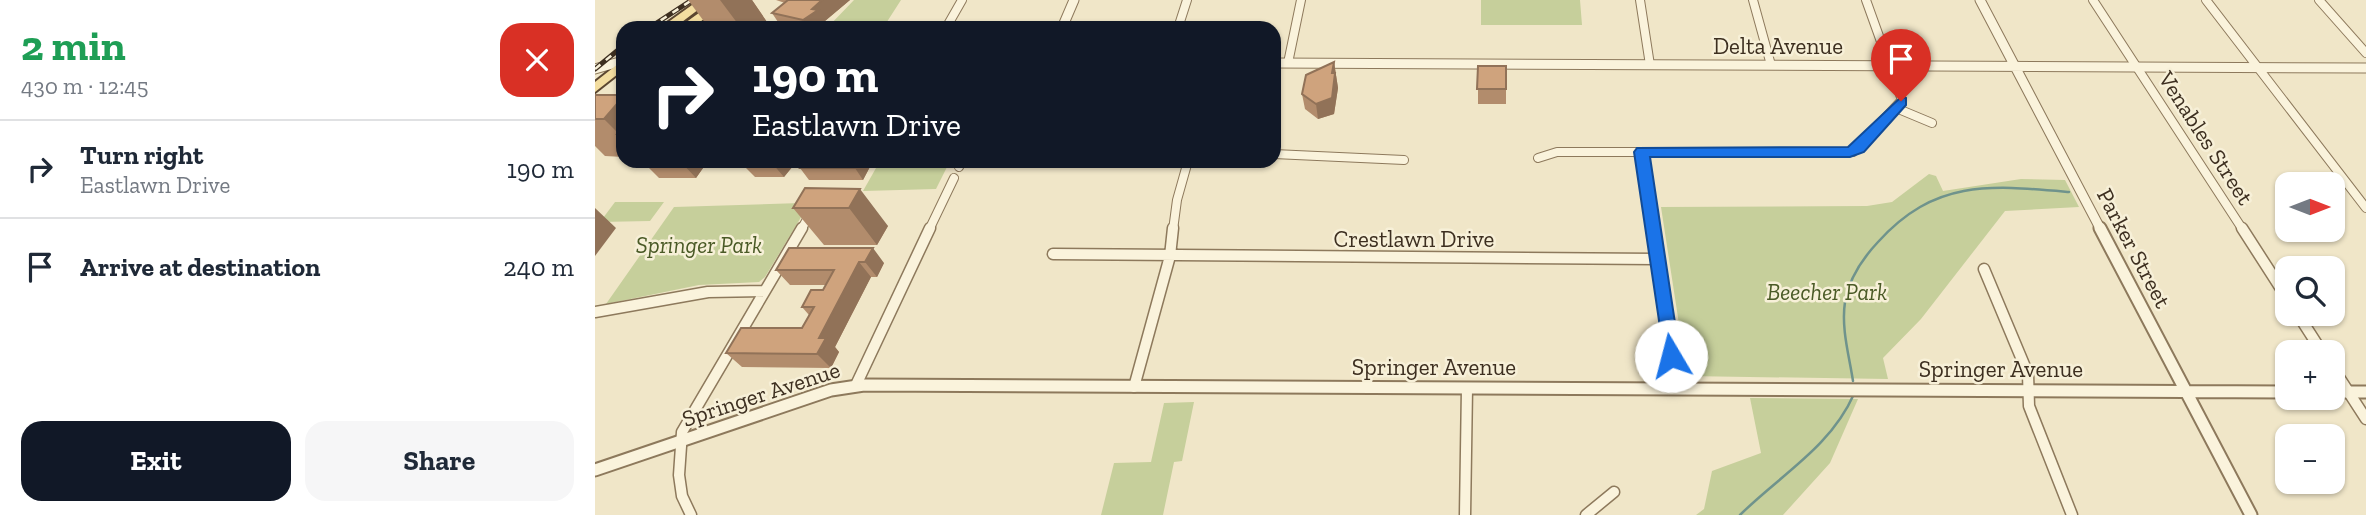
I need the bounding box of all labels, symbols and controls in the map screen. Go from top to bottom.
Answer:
text: 2 min [21,20,126,71]
button: close [500,23,574,97]
pin [1871,29,1931,101]
street label: Delta Avenue [1713,32,1843,60]
icon: arrive [1882,40,1920,78]
text: 190 m [752,46,878,105]
icon: right [637,49,728,140]
street label: Venables Street [2152,65,2260,210]
text: 430 m · 12:45 [21,72,148,100]
text: Eastlawn Drive [752,106,961,144]
text: Turn right [80,139,203,171]
icon: right [21,150,59,188]
text: 190 m [507,153,574,185]
text: Eastlawn Drive [80,171,230,199]
north arrow [2275,172,2345,242]
map controls [2275,172,2345,494]
street label: Parker Street [2091,184,2177,313]
street label: Crestlawn Drive [1334,225,1494,253]
park label: Springer Park [636,231,762,259]
icon: arrive [21,248,59,286]
text: Arrive at destination [80,251,320,283]
text: 240 m [503,251,574,283]
button: search [2275,256,2345,326]
park label: Beecher Park [1767,278,1887,306]
position arrow [1634,319,1708,393]
button: + [2275,340,2345,410]
street label: Springer Avenue [1352,353,1516,381]
street label: Springer Avenue [679,355,843,433]
street label: Springer Avenue [1919,355,2083,383]
button: Exit [21,421,291,501]
button: Share [305,421,574,501]
button: − [2275,424,2345,494]

